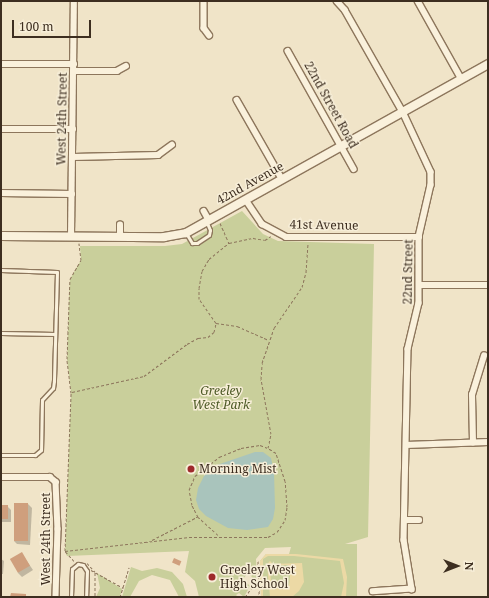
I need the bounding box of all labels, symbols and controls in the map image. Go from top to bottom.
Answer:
scale bar [14,12,93,38]
text: 100 m [19,18,54,35]
street label: 22nd Street Road [301,59,361,151]
street label: West 24th Street [54,72,70,166]
street label: 42nd Avenue [214,159,286,207]
street label: 41st Avenue [289,217,359,233]
street label: 22nd Street [400,239,416,305]
park label: Greeley West Park [192,384,250,412]
place label: Morning Mist [199,462,276,476]
marker: Morning Mist [186,464,196,474]
street label: West 24th Street [39,493,53,585]
north arrow [437,546,477,586]
text: N [462,562,477,570]
place label: Greeley West High School [220,563,295,591]
marker: Greeley West High School [207,572,217,582]

